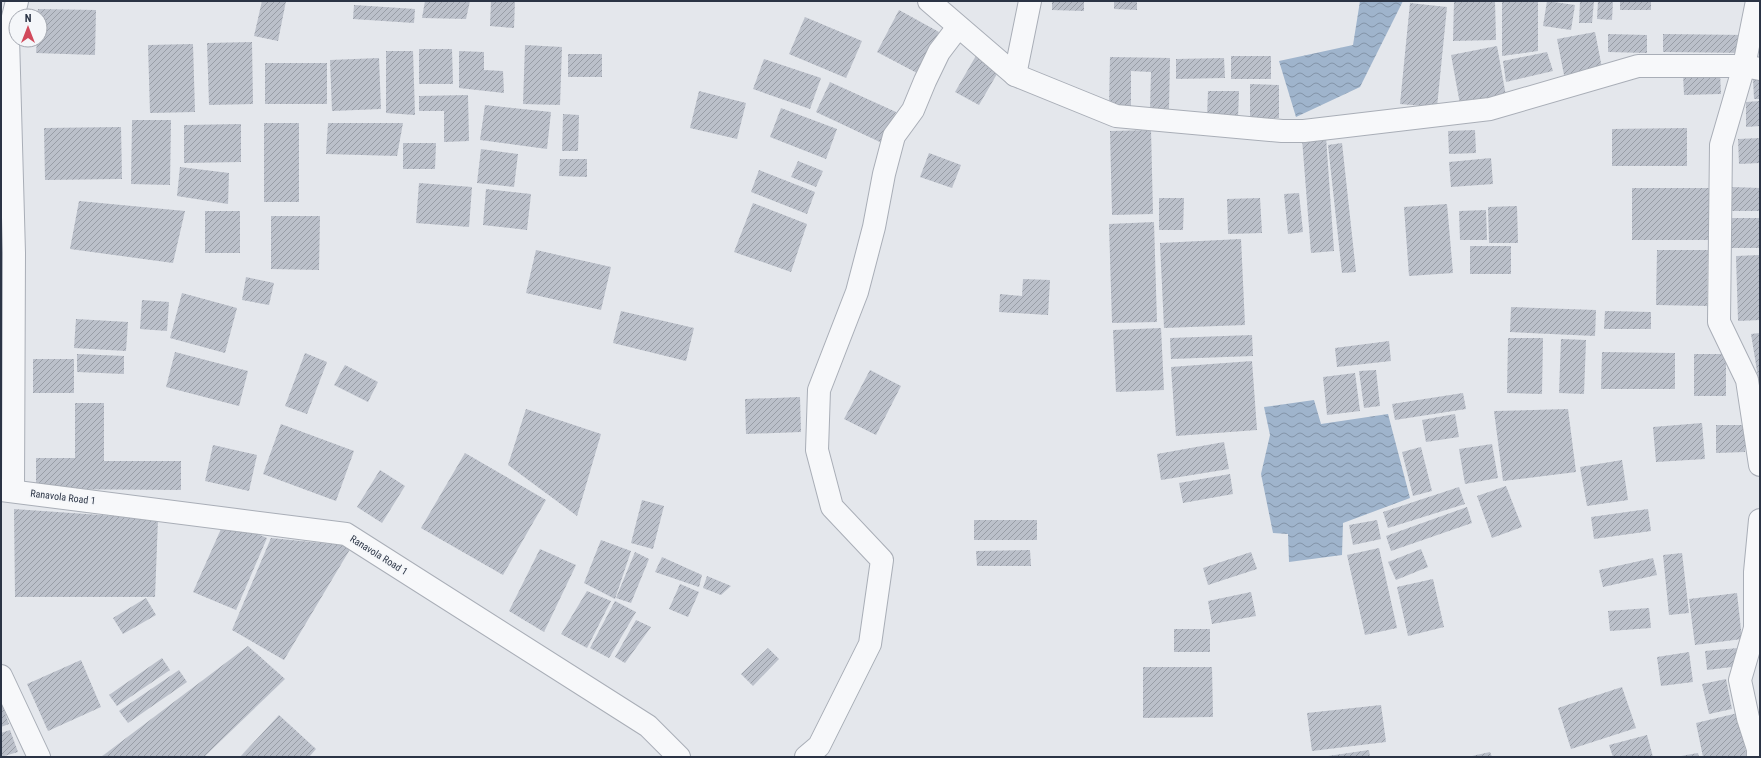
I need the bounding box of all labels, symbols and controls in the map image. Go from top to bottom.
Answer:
north arrow [8,8,48,48]
text: N [25,12,32,25]
street label: Ranavola Road 1 [30,488,96,506]
street label: Ranavola Road 1 [348,533,410,577]

